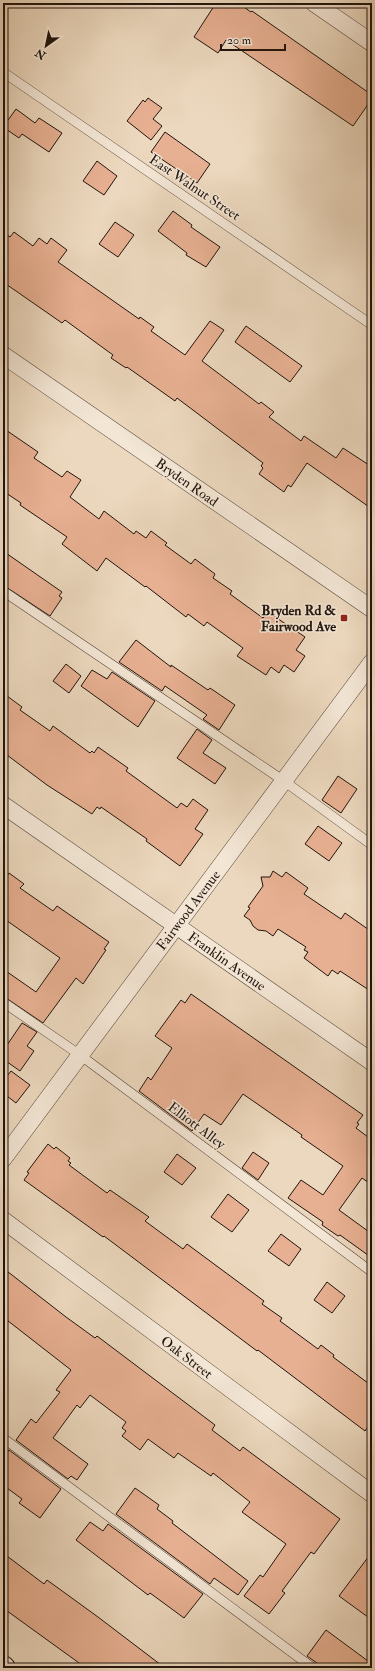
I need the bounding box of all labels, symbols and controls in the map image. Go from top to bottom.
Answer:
north arrow [26,26,66,66]
scale bar [221,26,285,52]
text: 20 m [227,33,252,48]
text: N [32,45,49,63]
street label: East Walnut Street [146,151,244,224]
street label: Bryden Road [152,455,221,511]
place label: Bryden Rd & Fairwood Ave [261,602,336,635]
marker: Bryden Rd & Fairwood Ave [339,613,349,623]
street label: Fairwood Avenue [153,867,224,954]
street label: Franklin Avenue [184,928,269,995]
street label: Elliott Alley [164,1098,230,1154]
street label: Oak Street [157,1332,216,1383]

